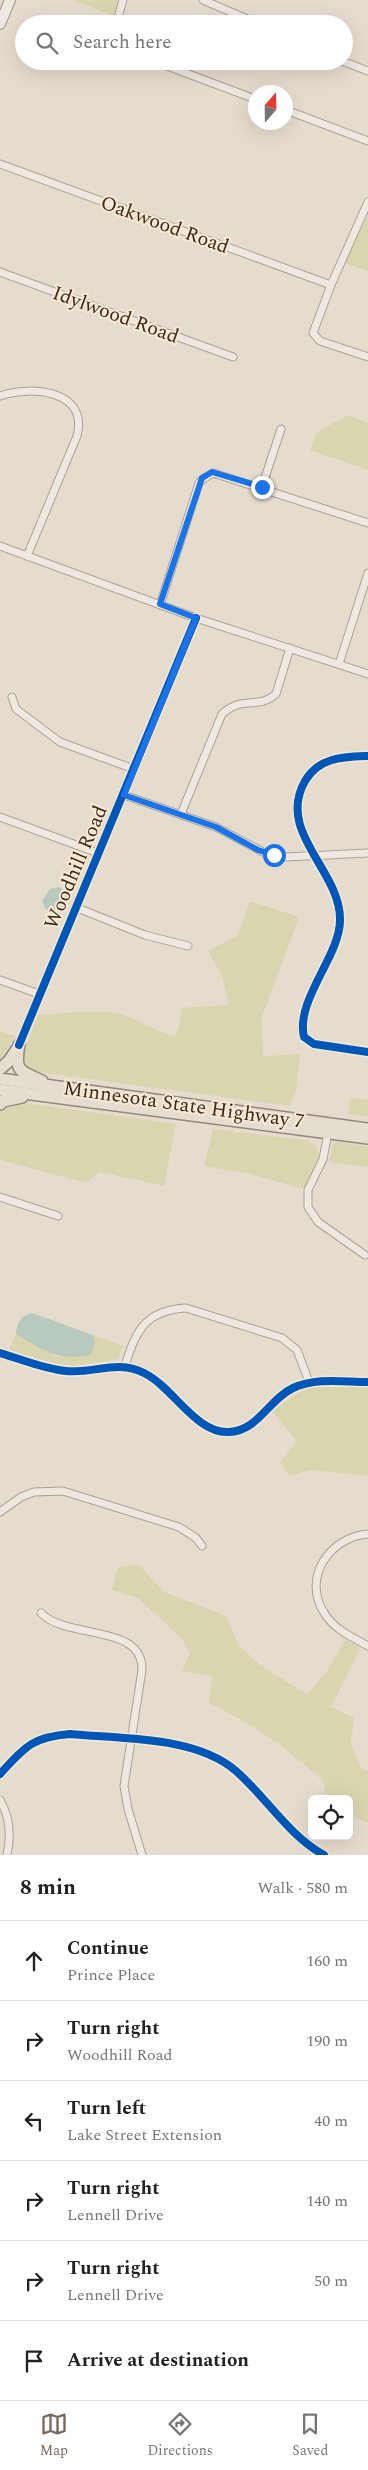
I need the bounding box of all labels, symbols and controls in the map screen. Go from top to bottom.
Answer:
search box [15,15,353,70]
text: Search here [73,28,172,57]
icon: search [33,29,61,57]
north arrow [248,85,293,130]
street label: Oakwood Road [96,188,233,262]
street label: Idylwood Road [48,278,183,352]
route end [251,476,274,499]
street label: Woodhill Road [36,801,115,934]
route start [263,844,286,867]
street label: Minnesota State Highway 7 [61,1073,306,1137]
map controls [308,1795,353,1840]
button: locate [308,1795,353,1840]
text: 8 min [20,1872,76,1904]
text: Walk · 580 m [257,1876,348,1900]
text: Continue [67,1934,149,1963]
icon: ahead [20,1947,48,1975]
text: 160 m [306,1949,348,1973]
text: Prince Place [67,1963,155,1987]
text: Turn right [67,2014,160,2043]
icon: right [20,2027,48,2055]
text: 190 m [306,2029,348,2053]
text: Woodhill Road [67,2043,172,2067]
text: Turn left [67,2094,146,2123]
icon: left [20,2107,48,2135]
text: 40 m [314,2109,348,2133]
text: Lake Street Extension [67,2123,222,2147]
text: Turn right [67,2174,160,2203]
icon: right [20,2187,48,2215]
text: 140 m [306,2189,348,2213]
text: Lennell Drive [67,2203,164,2227]
text: Turn right [67,2254,160,2283]
icon: right [20,2267,48,2295]
text: 50 m [314,2269,348,2293]
text: Lennell Drive [67,2283,164,2307]
text: Arrive at destination [67,2346,249,2375]
icon: arrive [20,2347,48,2375]
tab: Map [40,2410,68,2461]
tab: Directions [147,2410,213,2461]
tab: Saved [292,2410,328,2461]

